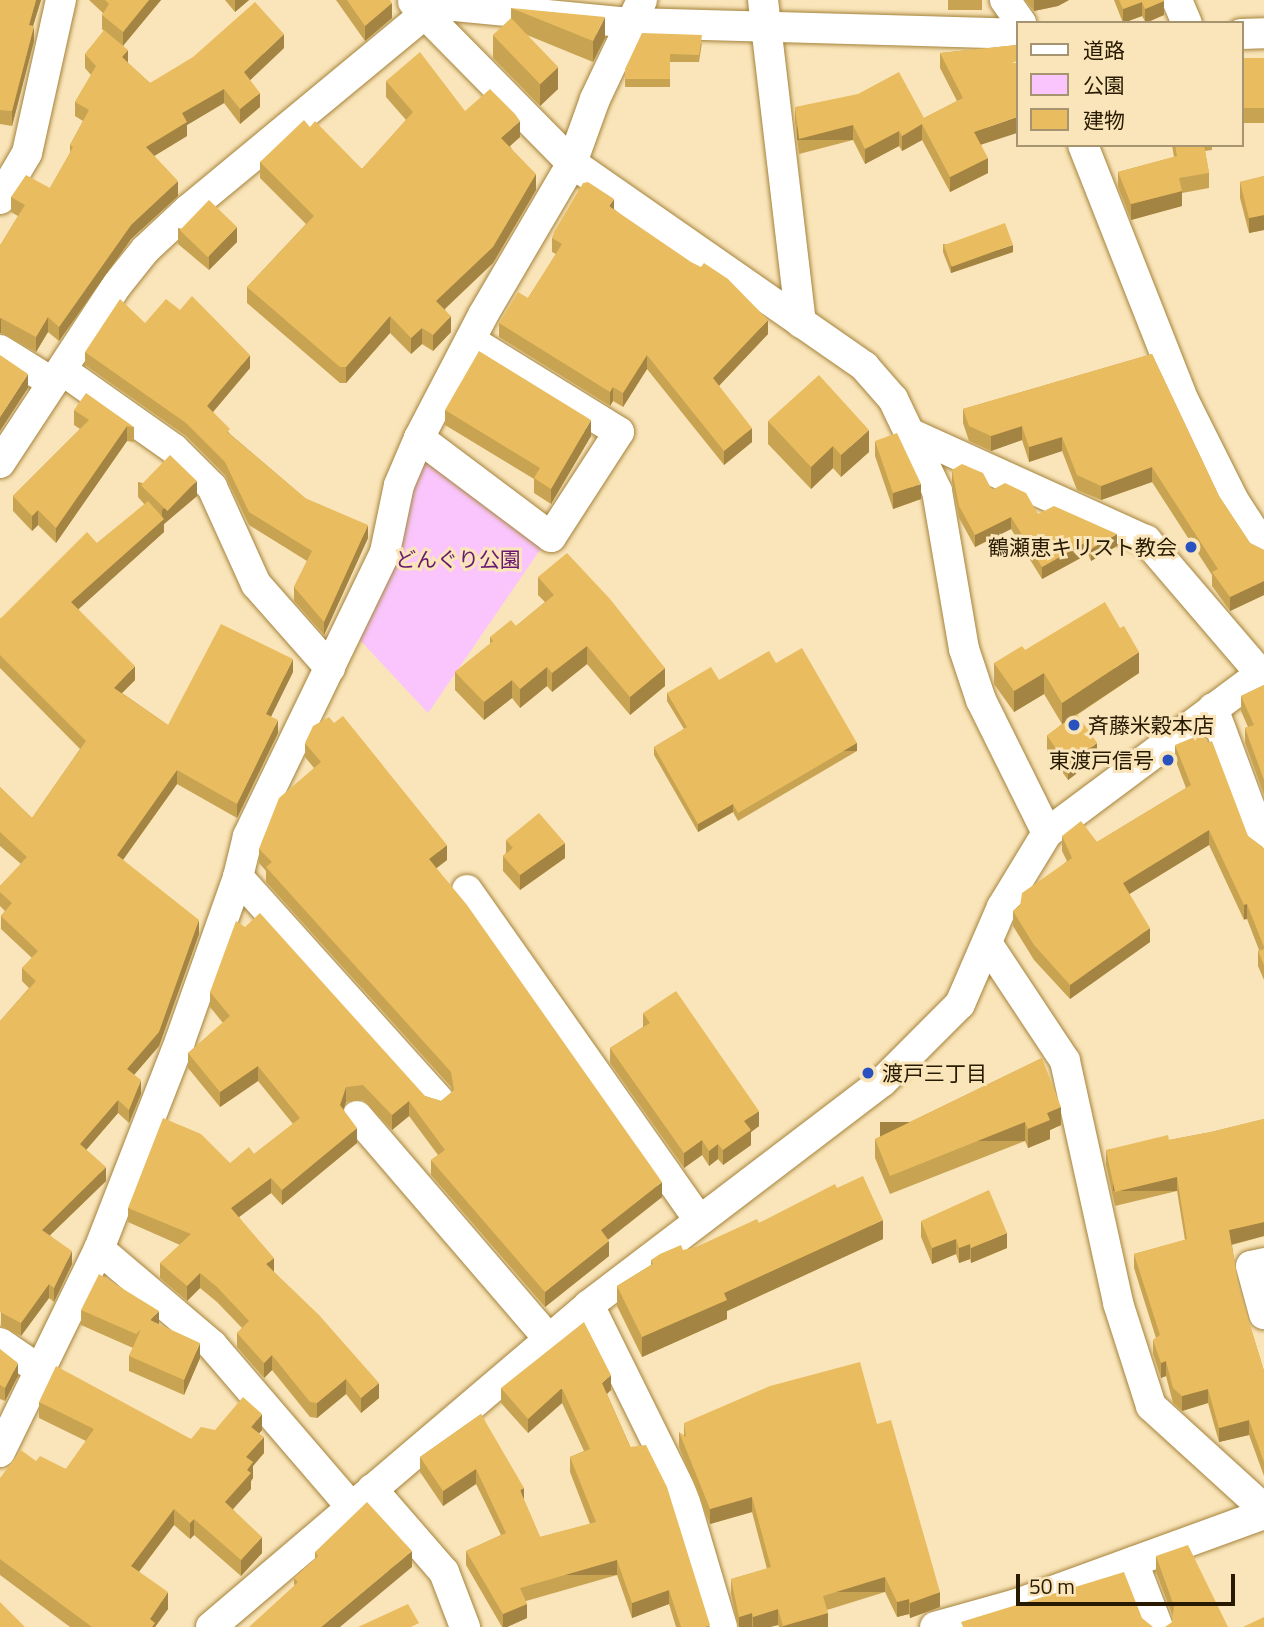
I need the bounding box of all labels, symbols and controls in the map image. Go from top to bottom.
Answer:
legend [1016,21,1243,147]
text: 道路 [1083,34,1125,66]
text: 公園 [1083,69,1125,101]
text: 建物 [1083,104,1125,136]
place label: 鶴瀬恵キリスト教会 [988,534,1177,560]
marker: 鶴瀬恵キリスト教会 [1183,539,1199,555]
park label: どんぐり公園 [395,546,521,572]
place label: 斉藤米穀本店 [1088,712,1214,738]
marker: 斉藤米穀本店 [1066,717,1082,733]
place label: 東渡戸信号 [1049,747,1154,773]
marker: 東渡戸信号 [1160,752,1176,768]
place label: 渡戸三丁目 [882,1060,987,1086]
marker: 渡戸三丁目 [860,1065,876,1081]
scale bar [1019,1560,1238,1604]
text: 50 m [1029,1570,1075,1602]

